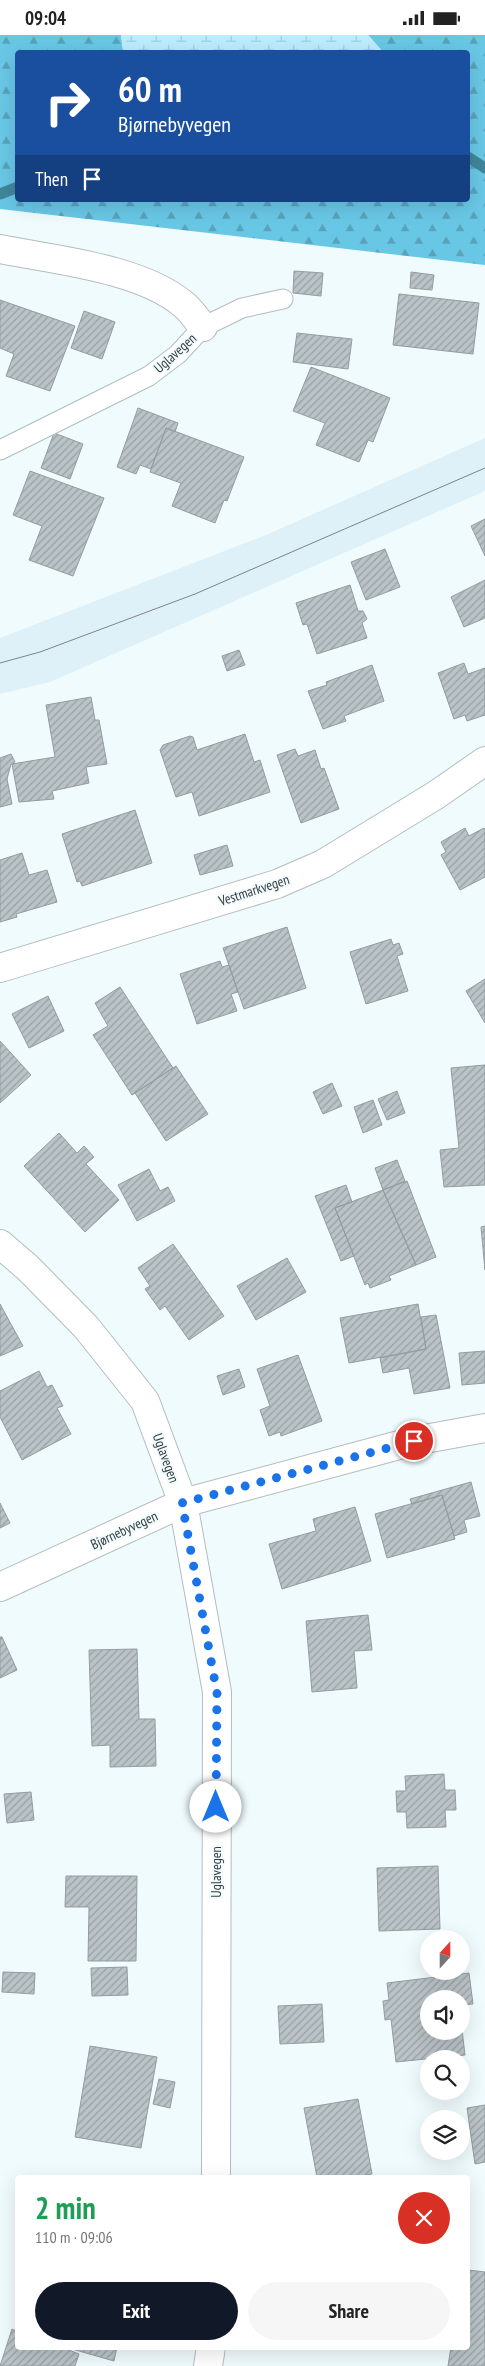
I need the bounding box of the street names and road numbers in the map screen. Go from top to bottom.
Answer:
street label: Uglavegen [150,329,200,377]
street label: Vestmarkvegen [215,870,292,910]
street label: Uglavegen [149,1431,183,1485]
street label: Bjørnebyvegen [88,1507,160,1553]
street label: Uglavegen [207,1846,225,1898]

